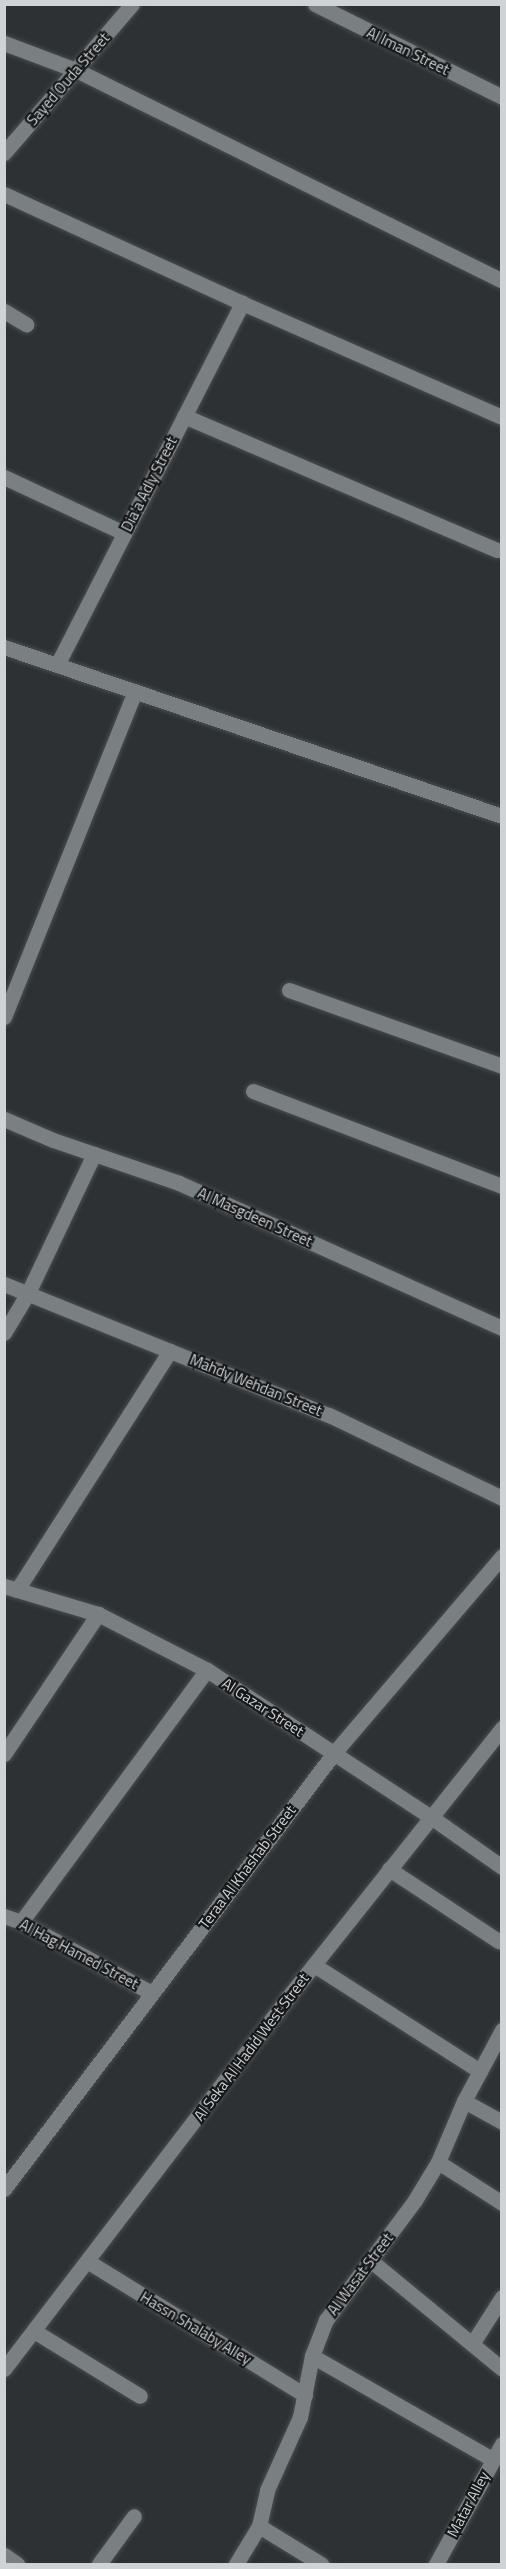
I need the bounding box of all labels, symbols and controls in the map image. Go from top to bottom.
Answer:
street label: Al Iman Street [364,23,452,79]
street label: Sayed Ouda Street [23,29,113,129]
street label: Dia'a Adly Street [117,434,181,534]
street label: Al Masgdeen Street [195,1184,315,1250]
street label: Mahdy Wehdan Street [187,1350,325,1420]
street label: Al Gazar Street [219,1674,307,1740]
street label: Teraa Al Khashab Street [195,1802,299,1932]
street label: Al Hag Hamed Street [16,1915,142,1993]
street label: Al Seka Al Hadid West Street [190,1970,312,2124]
street label: Al Wasat Street [323,2229,397,2319]
street label: Hassn Shalaby Alley [137,2288,255,2368]
street label: Matar Alley [443,2468,493,2540]

